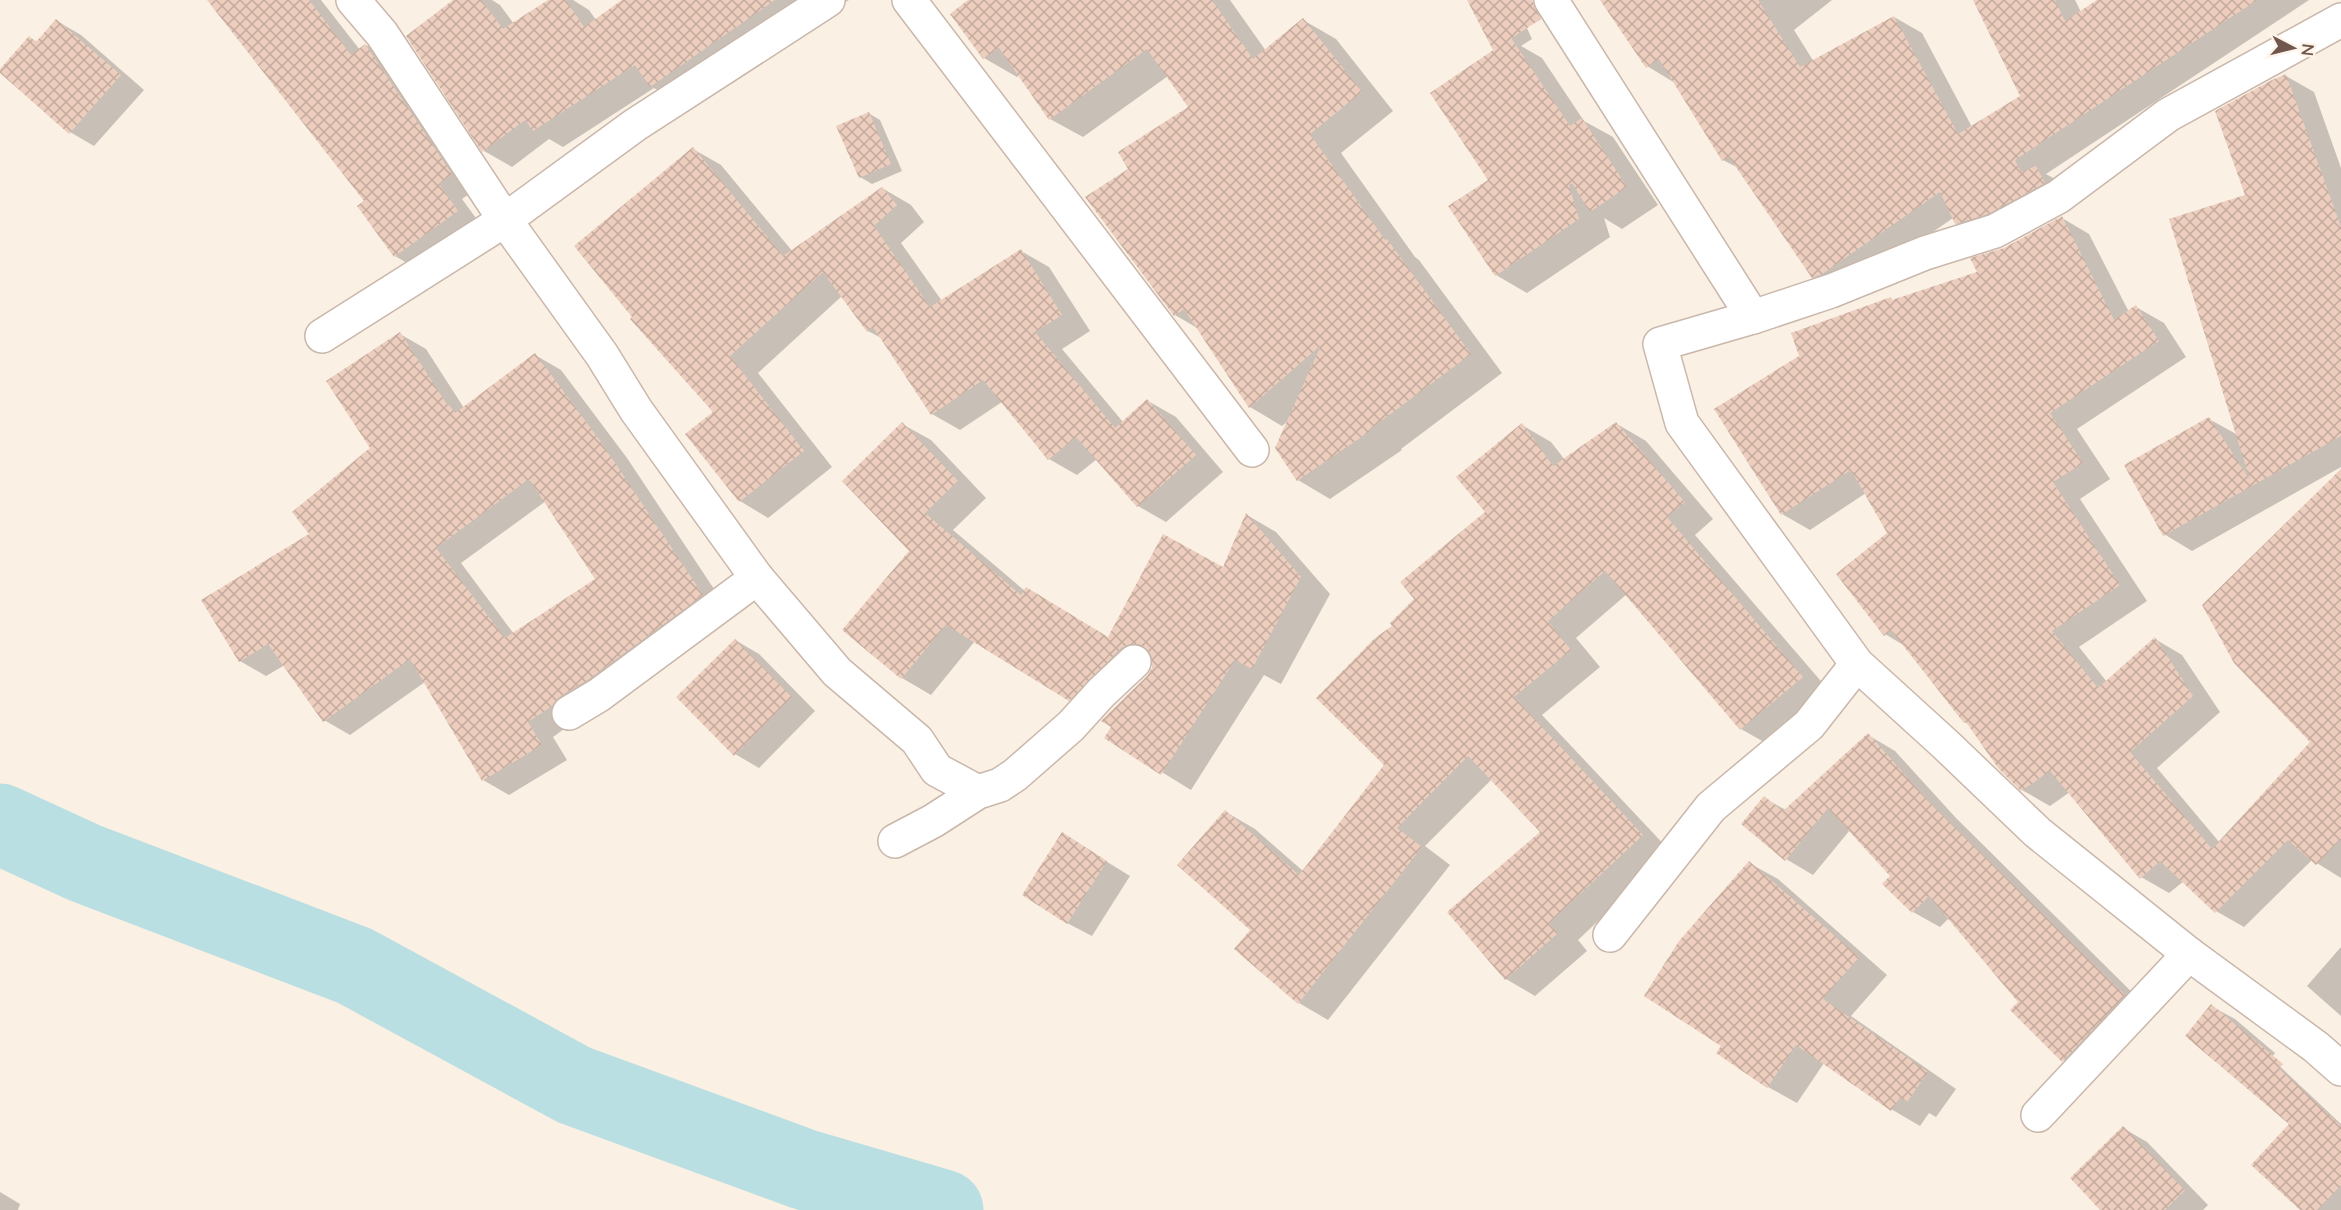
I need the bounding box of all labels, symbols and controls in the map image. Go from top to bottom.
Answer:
north arrow [2263,18,2323,78]
text: N [2298,43,2319,57]

